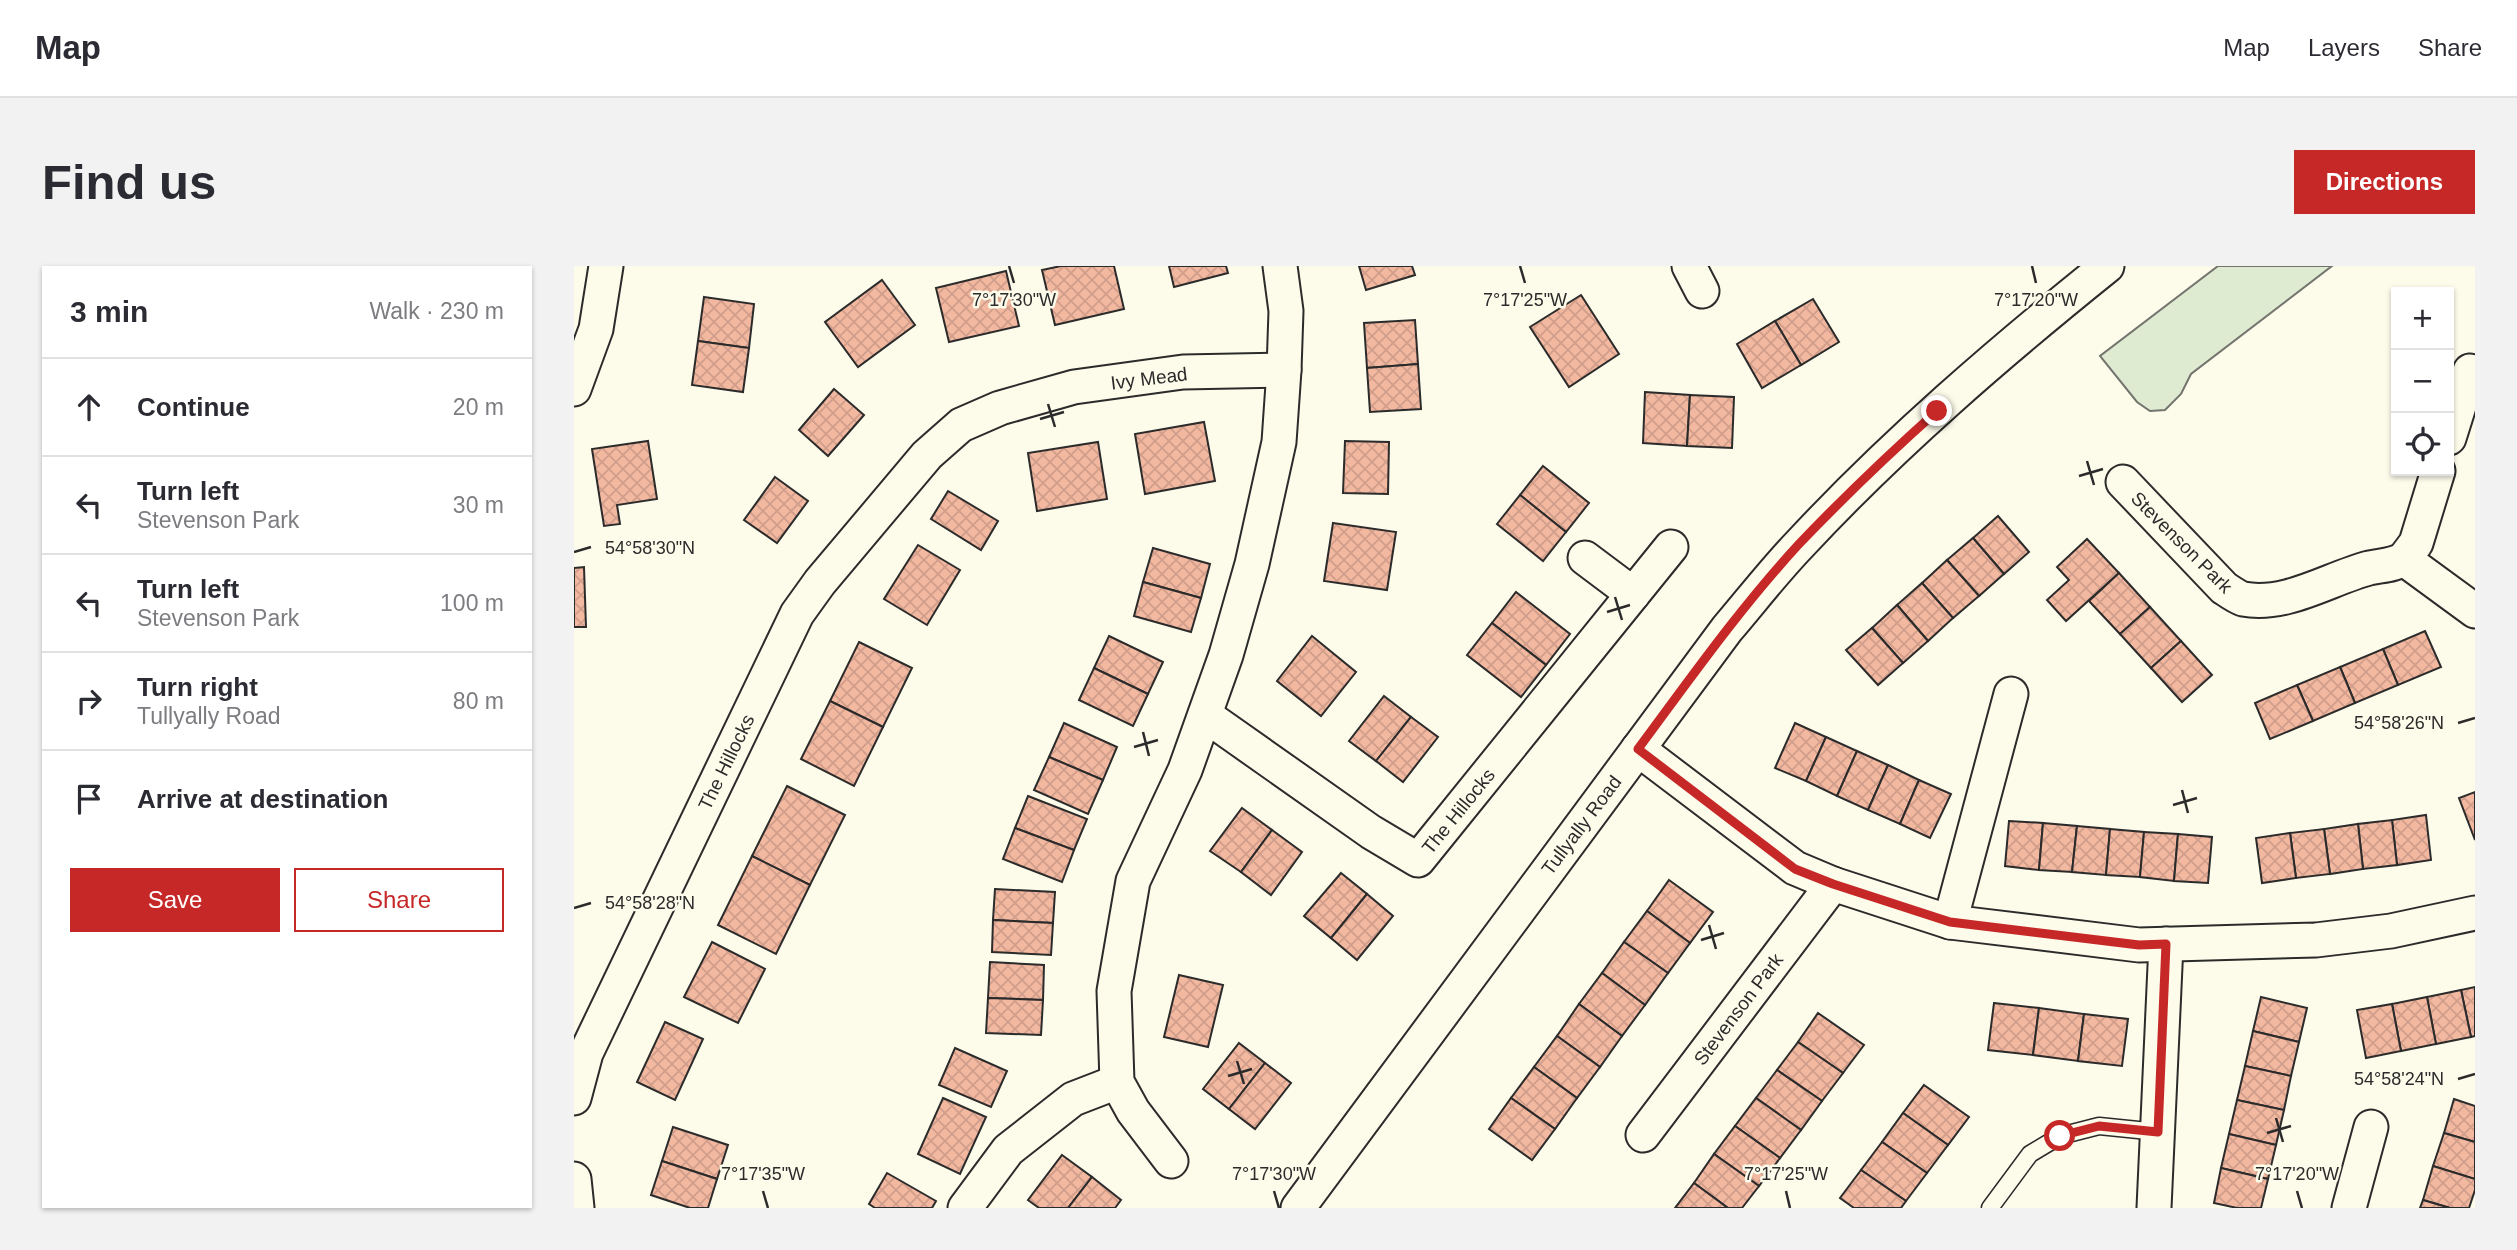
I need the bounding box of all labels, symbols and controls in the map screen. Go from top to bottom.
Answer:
text: Map [35,29,101,66]
text: Map [2223,34,2270,61]
text: Layers [2308,34,2380,61]
text: Share [2418,34,2482,61]
button: Directions [2294,150,2475,214]
text: Find us [42,155,216,209]
map controls [2391,287,2454,476]
button: + [2391,287,2454,350]
text: 7°17'30"W [972,290,1056,310]
text: 7°17'25"W [1483,290,1567,310]
text: 7°17'20"W [1994,290,2078,310]
text: 3 min [70,295,148,328]
text: Walk · 230 m [369,298,504,324]
button: − [2391,350,2454,413]
street label: Ivy Mead [1110,363,1189,394]
icon: ahead [70,388,108,426]
text: Continue [137,392,250,422]
text: 20 m [453,394,504,420]
route end [1921,395,1952,426]
button: locate [2391,413,2454,476]
text: Turn left [137,476,239,506]
icon: left [70,486,108,524]
street label: Stevenson Park [2127,488,2237,598]
text: 30 m [453,492,504,518]
text: Stevenson Park [137,507,299,533]
text: 54°58'30"N [605,538,695,558]
text: Turn left [137,574,239,604]
icon: left [70,584,108,622]
text: 100 m [440,590,504,616]
text: Stevenson Park [137,605,299,631]
text: Turn right [137,672,258,702]
icon: right [70,682,108,720]
text: 80 m [453,688,504,714]
text: Tullyally Road [137,703,281,729]
street label: The Hillocks [694,711,759,813]
text: 54°58'26"N [2354,713,2444,733]
street label: The Hillocks [1418,764,1499,858]
street label: Tullyally Road [1537,772,1625,879]
icon: arrive [70,780,108,818]
text: Arrive at destination [137,784,388,814]
button: Save [70,868,280,932]
button: Share [294,868,504,932]
text: 54°58'28"N [605,893,695,913]
street label: Stevenson Park [1690,949,1787,1069]
text: 54°58'24"N [2354,1069,2444,1089]
route start [2044,1120,2075,1151]
text: 7°17'35"W [721,1164,805,1184]
text: 7°17'30"W [1232,1164,1316,1184]
text: 7°17'25"W [1744,1164,1828,1184]
text: 7°17'20"W [2255,1164,2339,1184]

